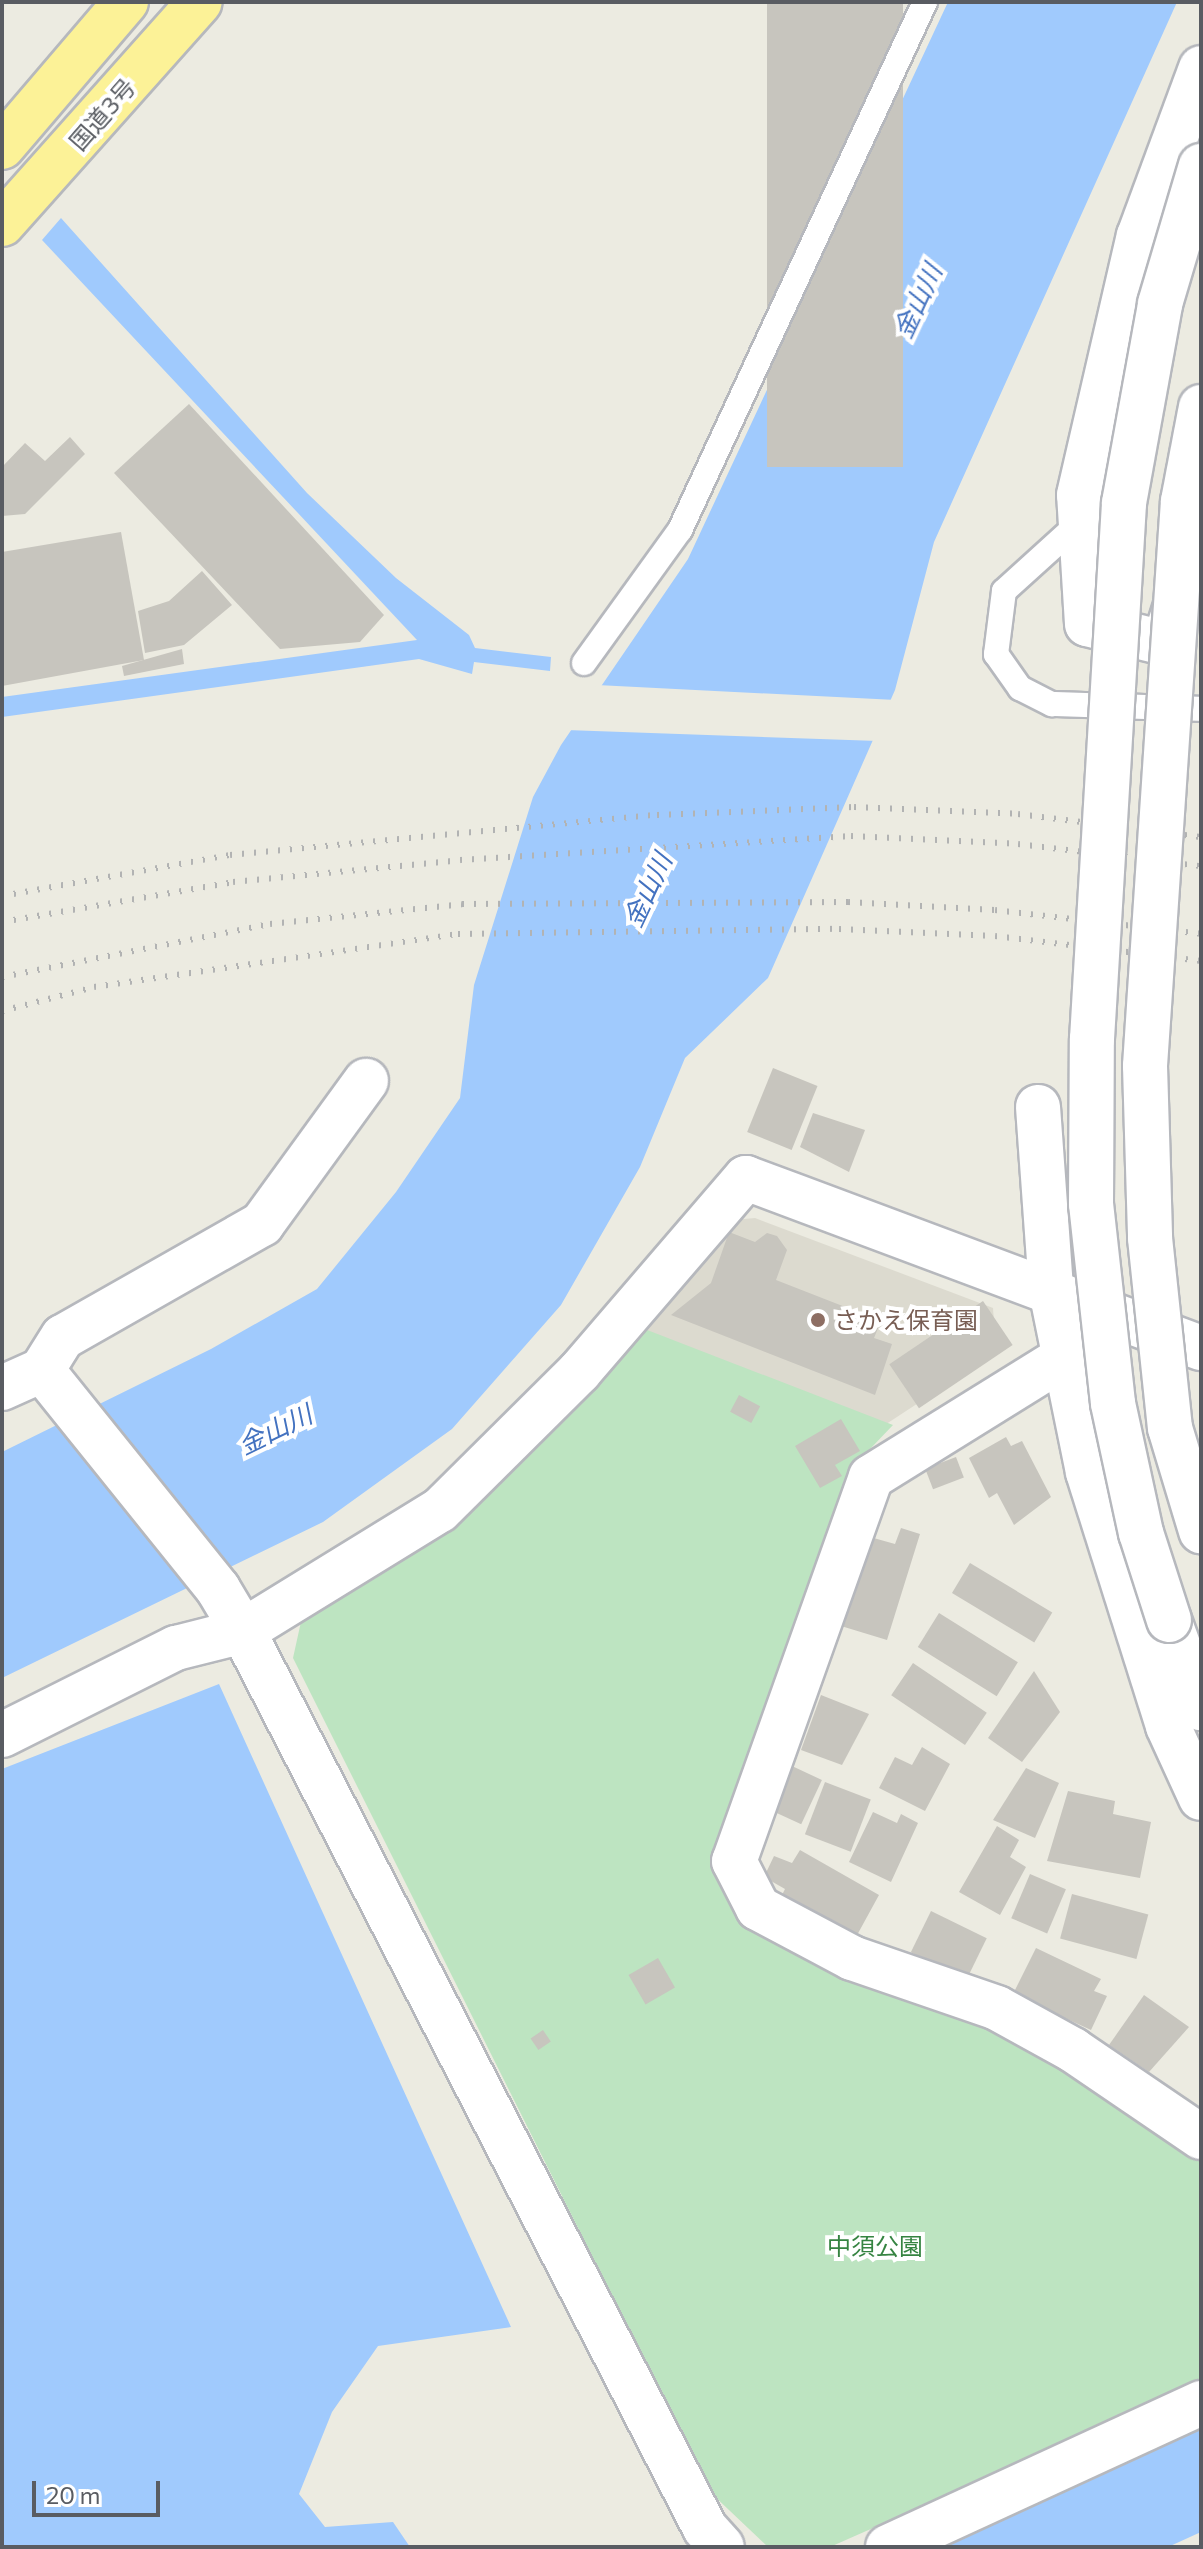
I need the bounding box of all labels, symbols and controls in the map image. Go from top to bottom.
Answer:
street label: 国道3号 [63,72,141,156]
water label: 金山川 [886,259,948,343]
water label: 金山川 [616,848,678,932]
place label: さかえ保育園 [834,1306,978,1334]
marker: さかえ保育園 [809,1311,827,1329]
water label: 金山川 [233,1398,317,1460]
park label: 中須公園 [827,2232,923,2260]
scale bar [36,2465,164,2515]
text: 20 m [46,2480,100,2509]

